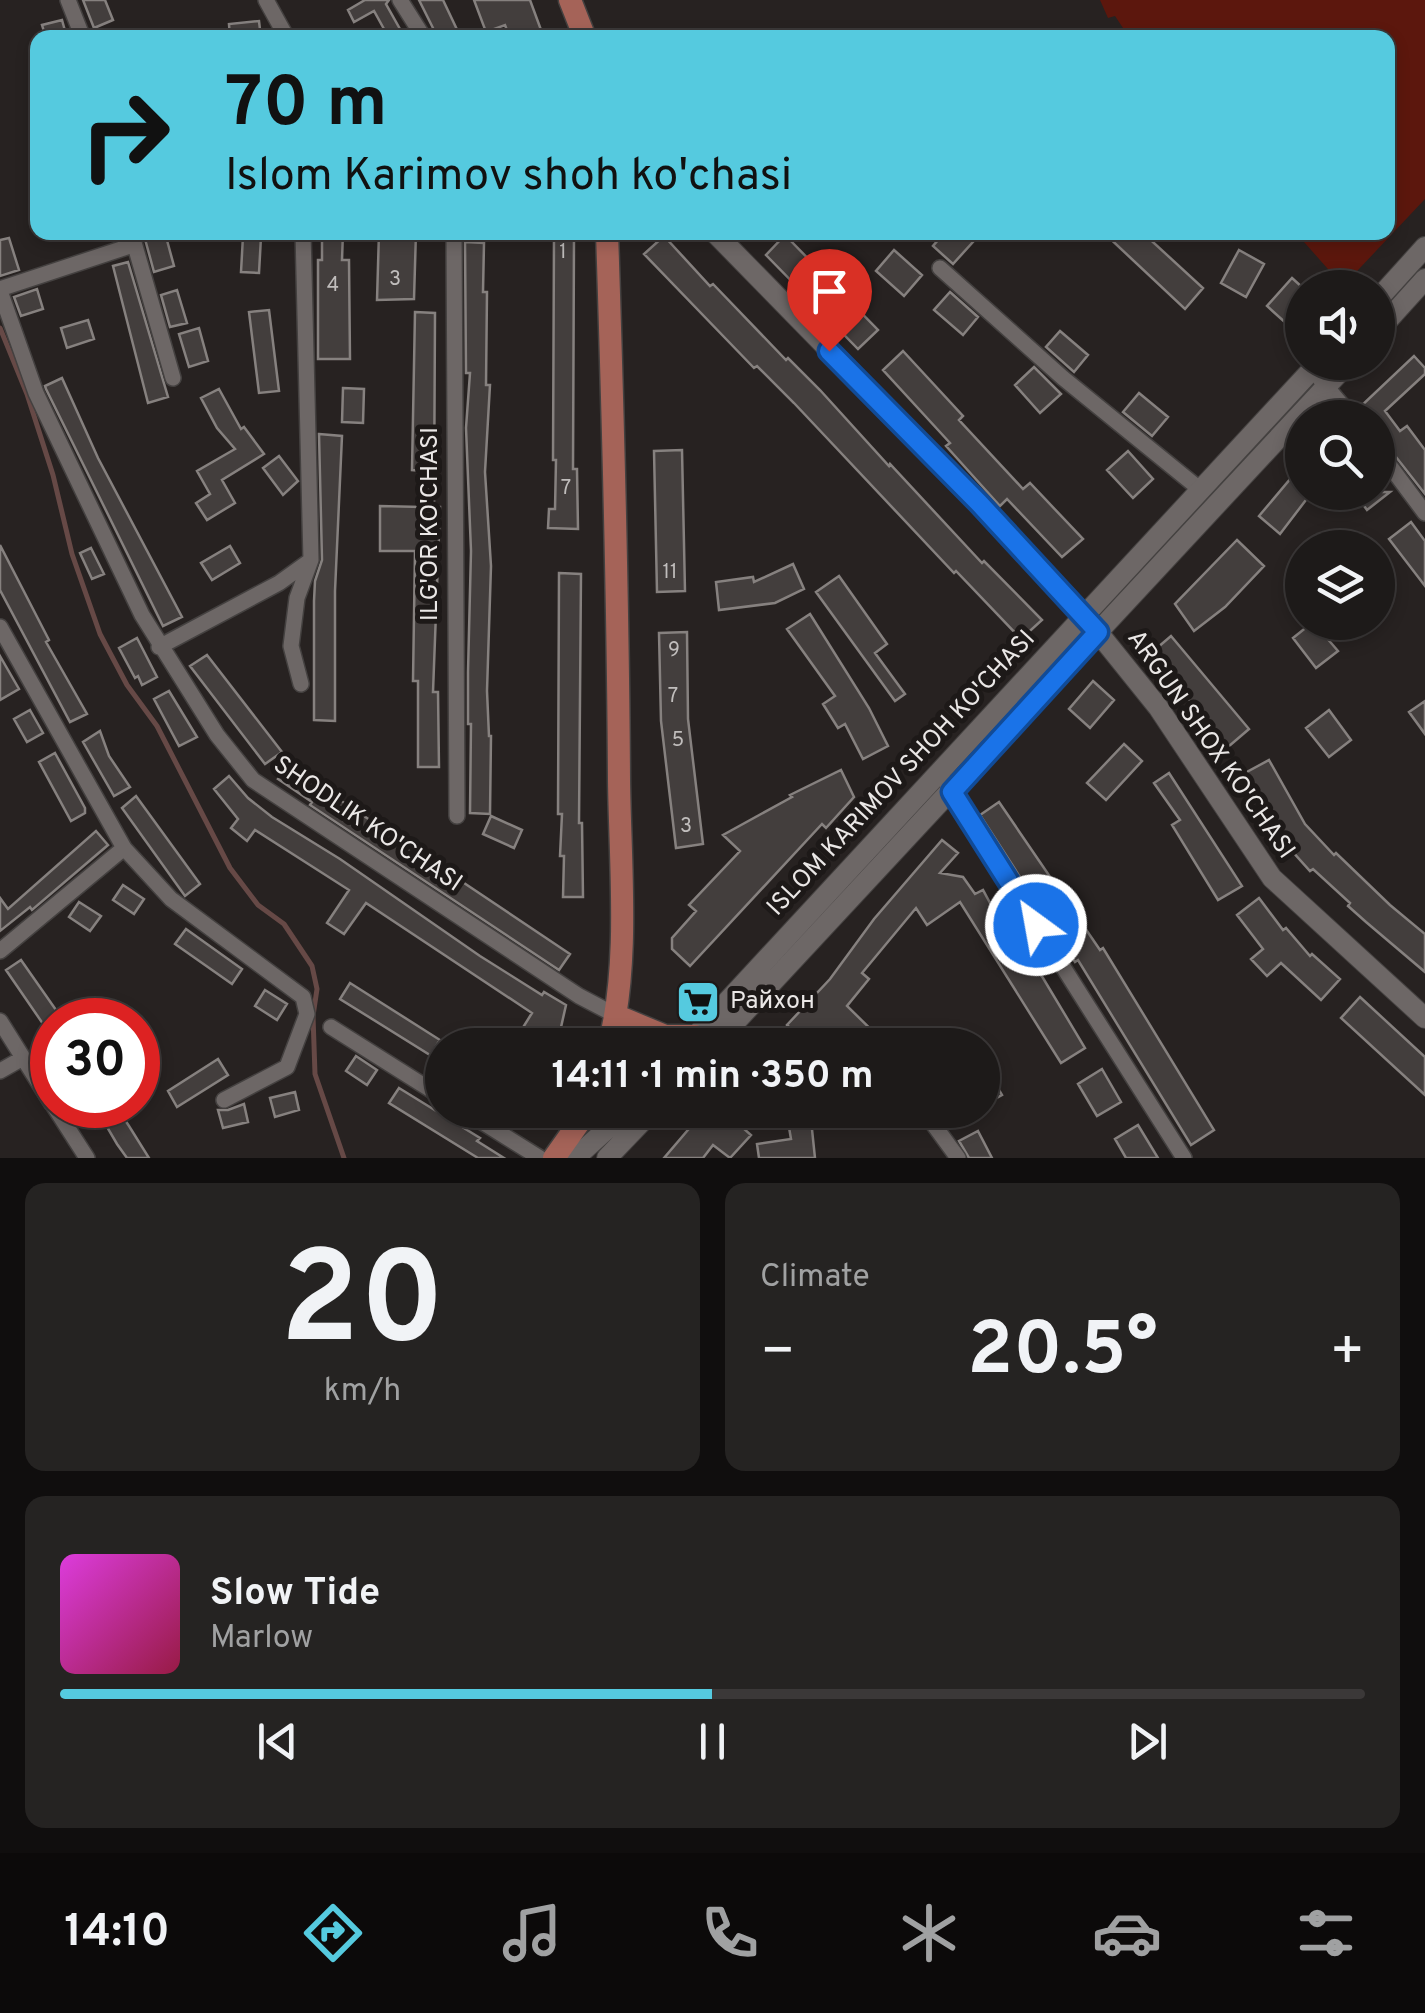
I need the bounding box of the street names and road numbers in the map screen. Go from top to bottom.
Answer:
street label: ILG'OR KO'CHASI [415,427,447,621]
street label: ISLOM KARIMOV SHOH KO'CHASI [761,624,1043,924]
street label: ARGUN SHOX KO'CHASI [1119,624,1301,866]
street label: SHODLIK KO'CHASI [266,750,468,900]

